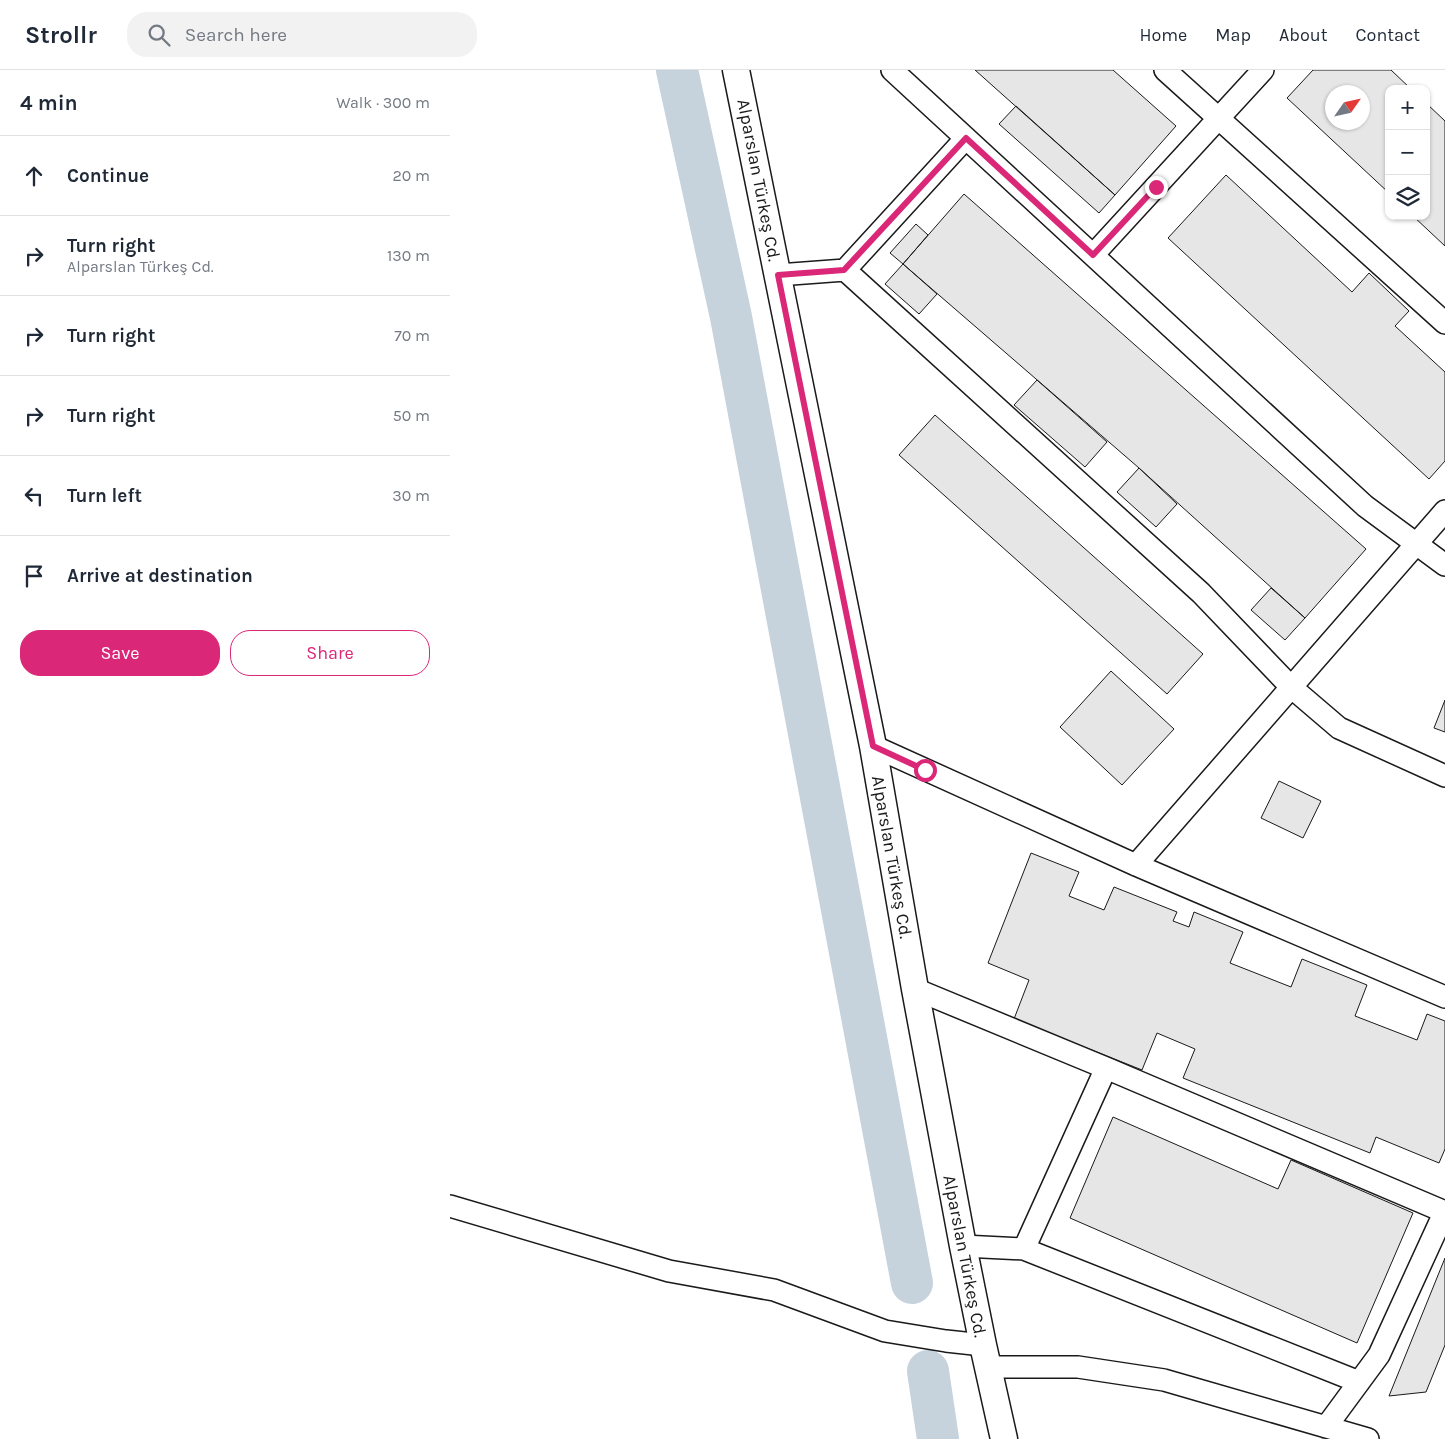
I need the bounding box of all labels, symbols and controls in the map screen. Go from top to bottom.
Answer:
search box [127,12,477,57]
text: Strollr [25,21,97,49]
icon: search [145,21,173,49]
text: Search here [185,24,287,46]
text: Home [1139,24,1187,46]
text: Map [1215,24,1251,46]
text: About [1279,24,1328,46]
text: Contact [1356,24,1420,46]
north arrow [1325,85,1370,130]
map controls [1385,85,1430,220]
button: + [1385,85,1430,130]
text: 4 min [20,91,78,115]
text: Walk · 300 m [336,93,430,112]
street label: Alparslan Türkeş Cd. [732,97,786,263]
button: − [1385,130,1430,175]
icon: ahead [20,162,48,190]
text: Continue [67,165,149,187]
text: 20 m [392,166,430,185]
button: layers [1385,175,1430,220]
route end [1145,176,1168,199]
text: Turn right [67,235,156,257]
icon: right [20,242,48,270]
text: 130 m [387,246,430,265]
text: Alparslan Türkeş Cd. [67,257,214,276]
icon: right [20,322,48,350]
text: Turn right [67,325,156,347]
text: 70 m [394,326,430,345]
icon: right [20,402,48,430]
text: Turn right [67,405,156,427]
text: 50 m [393,406,430,425]
icon: left [20,482,48,510]
text: Turn left [67,485,142,507]
text: 30 m [392,486,430,505]
icon: arrive [20,562,48,590]
text: Arrive at destination [67,565,253,587]
button: Save [20,630,220,676]
button: Share [230,630,430,676]
route start [914,759,937,782]
street label: Alparslan Türkeş Cd. [867,774,917,940]
street label: Alparslan Türkeş Cd. [938,1173,992,1339]

